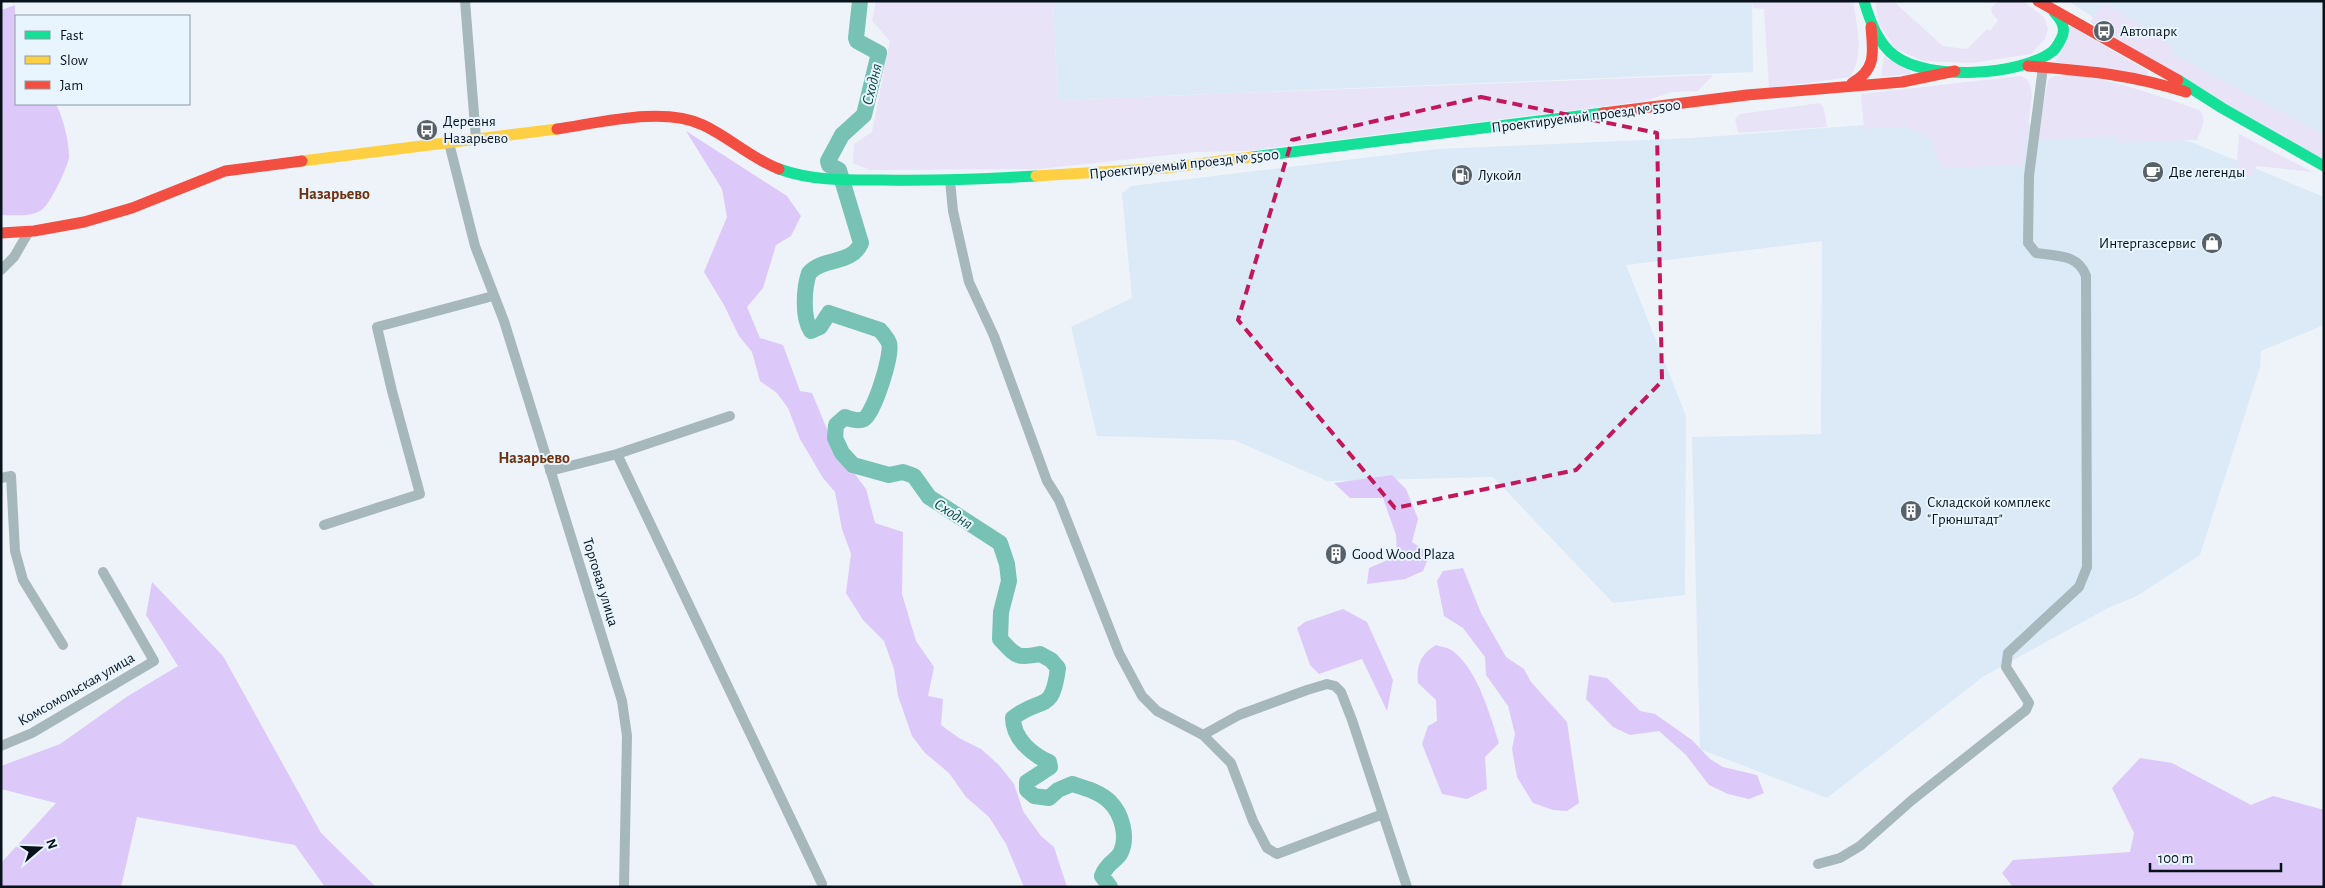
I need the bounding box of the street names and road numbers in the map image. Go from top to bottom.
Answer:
street label: Проектируемый проезд № 5500 [1491,97,1682,136]
street label: Проектируемый проезд № 5500 [1088,147,1280,182]
street label: Торговая улица [580,536,621,628]
street label: Комсомольская улица [15,650,137,729]

